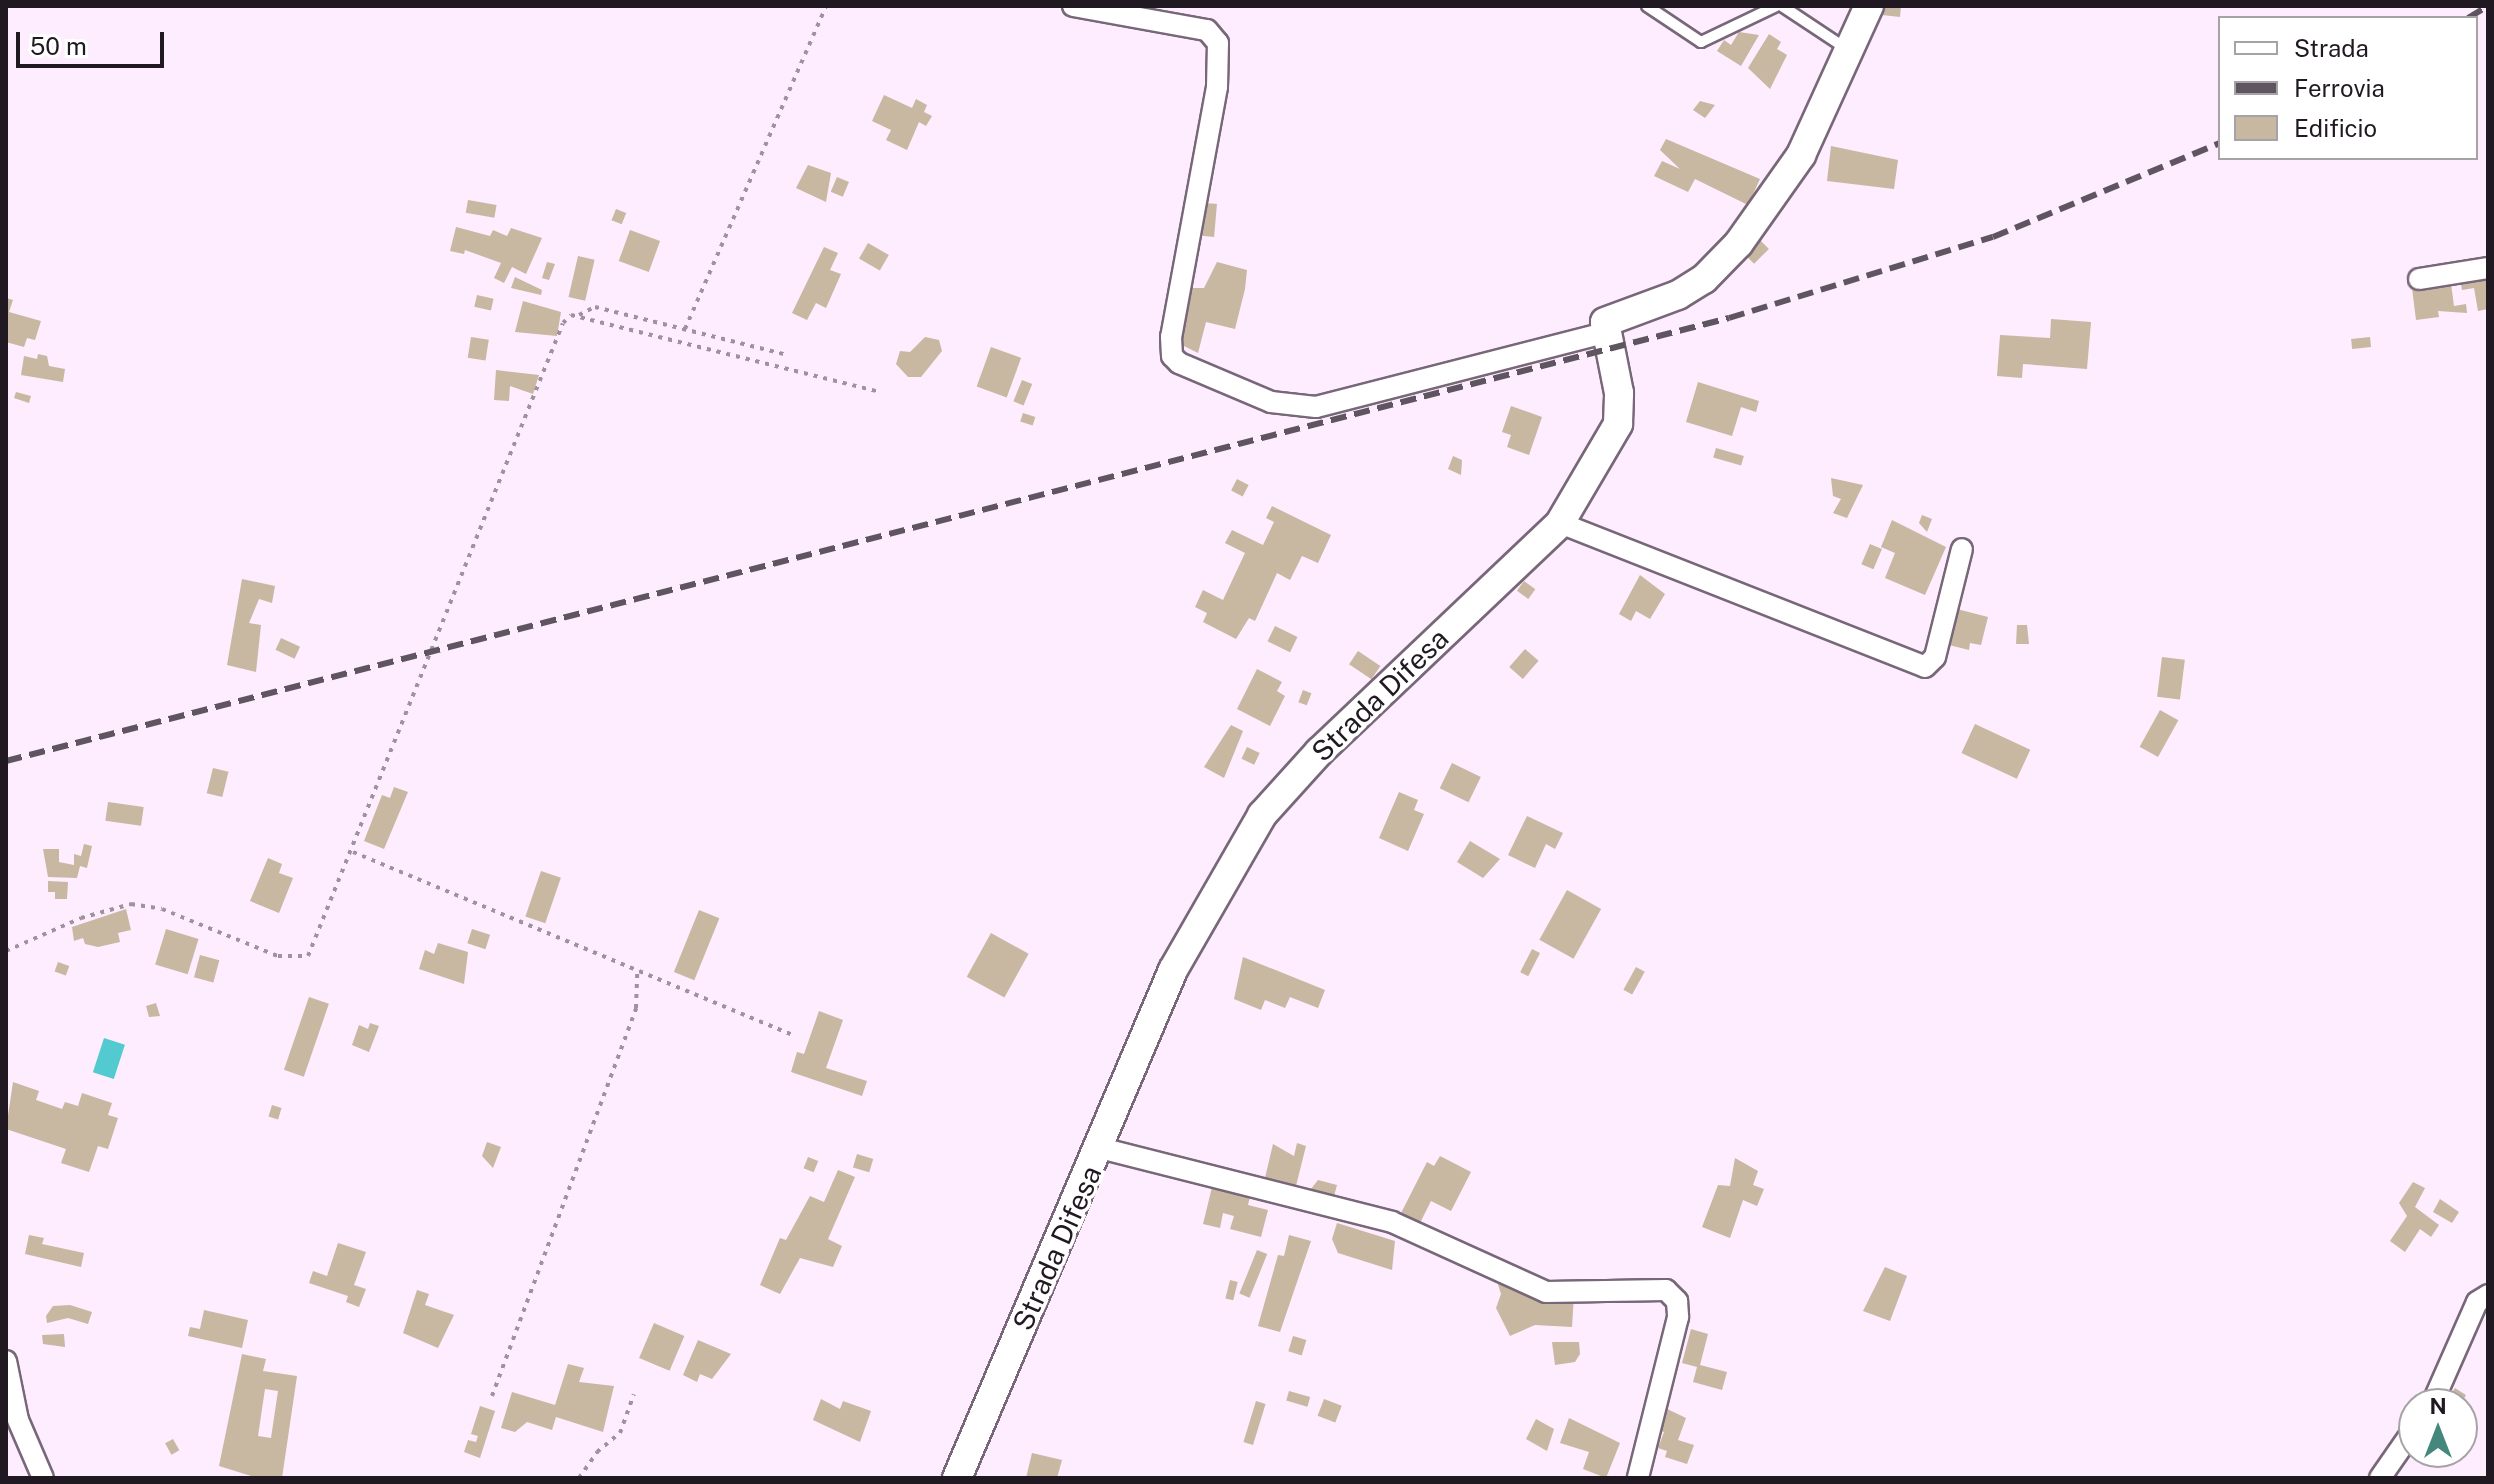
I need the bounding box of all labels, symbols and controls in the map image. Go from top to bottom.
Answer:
scale bar [20,16,168,66]
legend [2218,16,2478,160]
text: 50 m [30,32,87,60]
text: Strada [2294,34,2369,62]
text: Ferrovia [2294,74,2385,102]
text: Edificio [2294,114,2377,142]
street label: Strada Difesa [1305,622,1455,768]
street label: Strada Difesa [1006,1160,1108,1336]
north arrow [2398,1388,2478,1468]
text: N [2429,1393,2447,1419]

